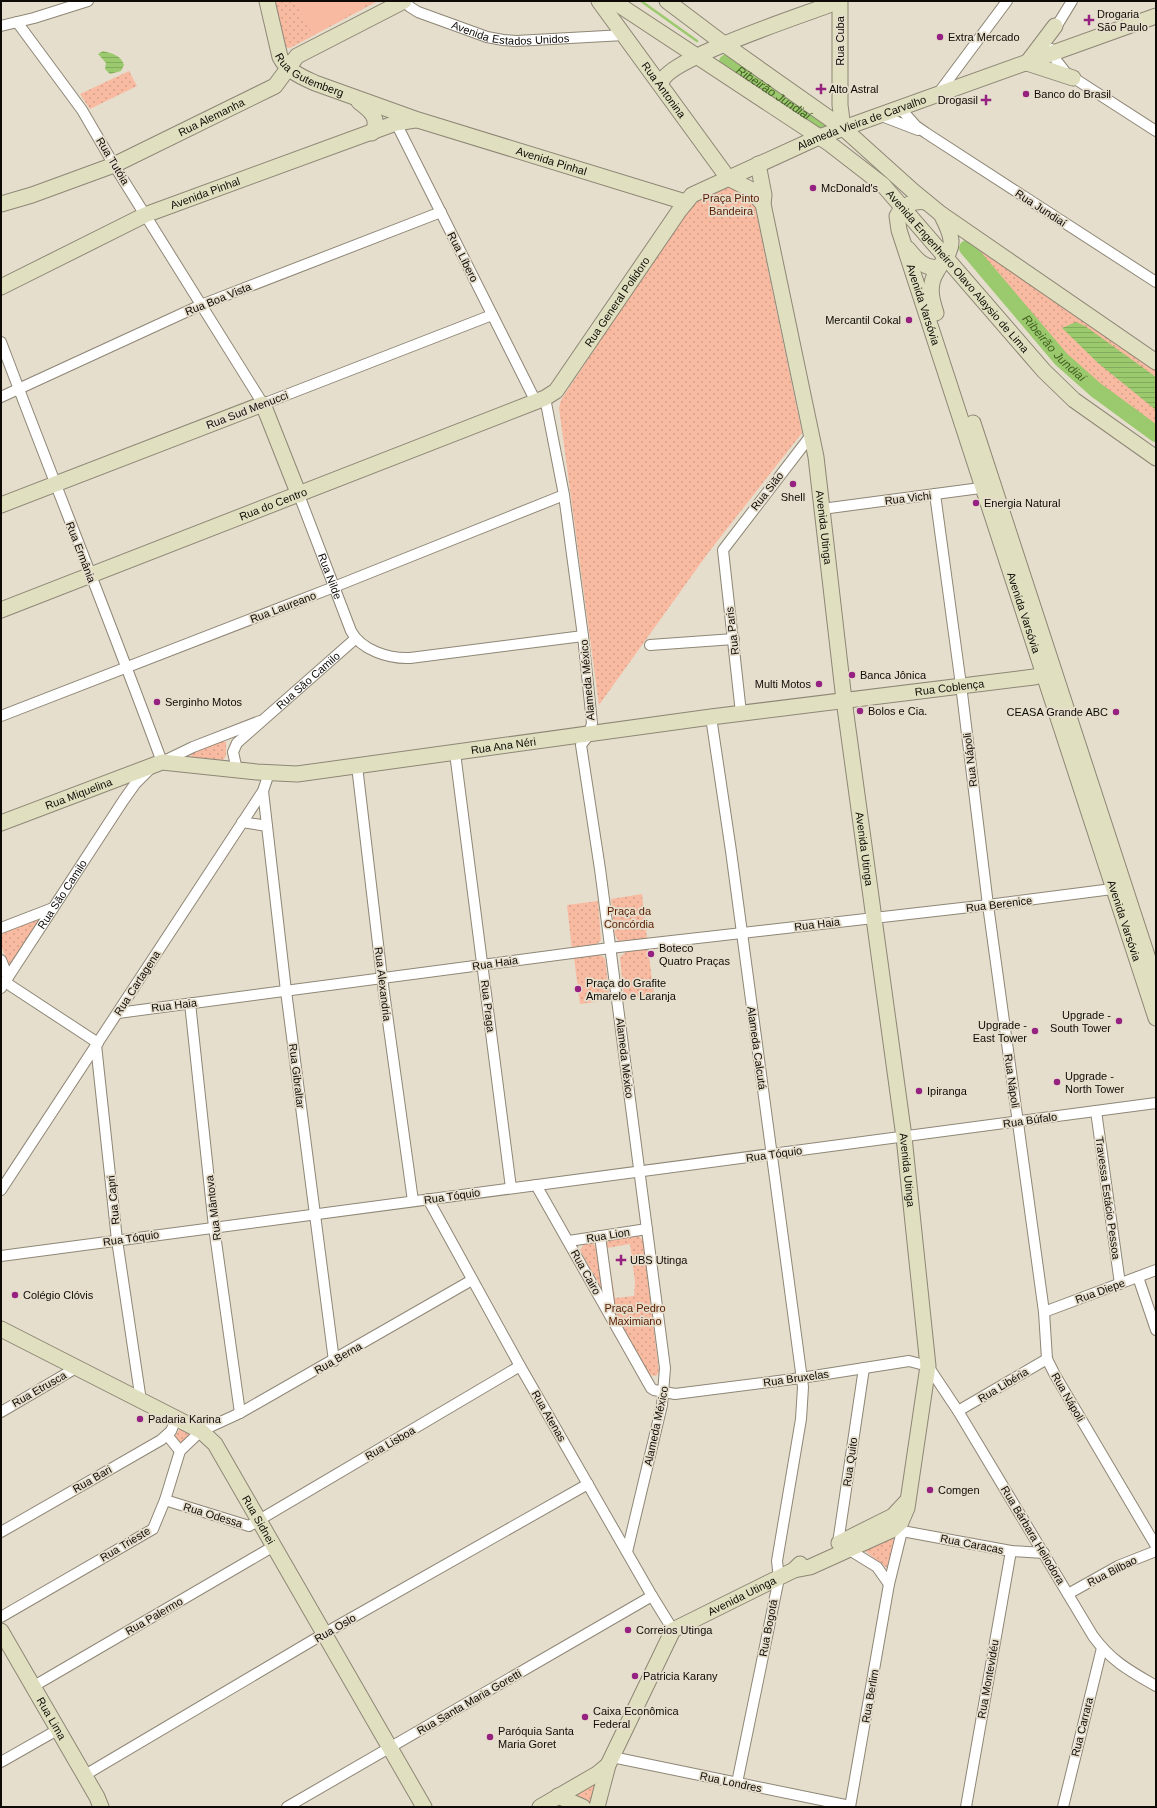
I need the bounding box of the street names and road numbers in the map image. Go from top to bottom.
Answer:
street label: Rua Cuba [834,15,846,66]
street label: Avenida Estados Unidos [450,19,570,47]
street label: Rua Gutemberg [273,51,345,99]
street label: Rua Antonina [639,60,689,121]
street label: Alameda Vieira de Carvalho [795,93,928,152]
street label: Rua Alemanha [176,96,247,139]
street label: Rua Tutóia [94,135,132,188]
street label: Avenida Pinhal [515,144,588,177]
street label: Avenida Pinhal [169,175,242,211]
street label: Rua Jundiaí [1013,187,1069,229]
street label: Avenida Engenheiro Olavo Alaysio de Lima [884,188,1032,356]
street label: Rua Líbero [445,230,481,284]
street label: Rua General Polidoro [582,255,652,349]
street label: Avenida Varsóvia [905,263,942,348]
street label: Rua Boa Vista [183,280,254,318]
street label: Rua Sud Menucci [204,389,290,431]
street label: Rua Sião [748,469,786,513]
street label: Rua do Centro [238,485,309,523]
street label: Rua Vichi [884,489,932,507]
street label: Avenida Utinga [814,490,834,566]
street label: Rua Ermânia [64,520,98,585]
street label: Rua Nilde [316,552,344,601]
street label: Avenida Varsóvia [1005,571,1043,656]
street label: Rua Laureano [248,589,318,625]
street label: Rua Paris [723,606,741,656]
street label: Alameda México [577,639,597,721]
street label: Rua São Camilo [274,649,342,711]
street label: Rua Coblença [914,677,986,698]
street label: Rua Nápoli [961,732,979,788]
street label: Rua Ana Néri [470,735,537,756]
street label: Rua Miquelina [44,775,114,812]
street label: Avenida Utinga [853,811,876,887]
street label: Rua São Camilo [35,857,89,931]
street label: Avenida Varsóvia [1105,879,1143,964]
street label: Rua Berenice [965,894,1033,914]
street label: Rua Haia [794,915,841,933]
street label: Rua Alexandria [372,946,394,1023]
street label: Rua Cartagena [112,948,163,1018]
street label: Rua Haia [471,954,519,972]
street label: Rua Praga [479,979,497,1034]
street label: Rua Haia [151,996,198,1014]
street label: Alameda Calcutá [745,1006,769,1091]
street label: Alameda México [614,1017,636,1099]
street label: Rua Gibraltar [287,1043,307,1110]
street label: Rua Nápoli [1002,1053,1022,1109]
street label: Rua Búfalo [1002,1110,1058,1130]
street label: Avenida Utinga [898,1132,917,1209]
street label: Travessa Estácio Pessoa [1093,1136,1123,1261]
street label: Rua Tóquio [745,1144,803,1164]
street label: Rua Mântova [203,1174,223,1241]
street label: Rua Capri [104,1175,122,1225]
street label: Rua Tóquio [423,1186,481,1206]
street label: Rua Lion [585,1226,631,1244]
street label: Rua Tóquio [102,1228,160,1248]
street label: Rua Cairo [569,1247,603,1297]
street label: Rua Diepe [1074,1276,1126,1306]
street label: Rua Berna [312,1339,365,1376]
street label: Rua Libéria [976,1365,1031,1405]
street label: Rua Bruxelas [762,1367,830,1389]
street label: Rua Etrusca [10,1368,69,1409]
street label: Rua Nápoli [1049,1370,1087,1424]
street label: Alameda México [642,1385,670,1467]
street label: Rua Atenas [530,1388,569,1444]
street label: Rua Lisboa [363,1423,418,1462]
street label: Rua Quito [841,1437,859,1487]
street label: Rua Bari [70,1463,114,1495]
street label: Rua Bárbara Heliodora [999,1484,1068,1587]
street label: Rua Sidnei [240,1493,277,1546]
street label: Rua Odessa [182,1500,245,1530]
street label: Rua Trieste [98,1524,152,1564]
street label: Rua Caracas [939,1532,1005,1556]
street label: Rua Bilbao [1085,1553,1139,1589]
street label: Avenida Utinga [706,1574,779,1618]
street label: Rua Palermo [123,1595,185,1637]
street label: Rua Bogotá [757,1597,780,1658]
street label: Rua Oslo [312,1611,358,1645]
street label: Rua Montevidéu [975,1639,1001,1719]
street label: Rua Santa Maria Goretti [415,1667,523,1737]
street label: Rua Berlim [859,1668,881,1724]
street label: Rua Lima [35,1695,69,1743]
street label: Rua Carrara [1069,1695,1095,1758]
street label: Rua Londres [699,1770,764,1795]

